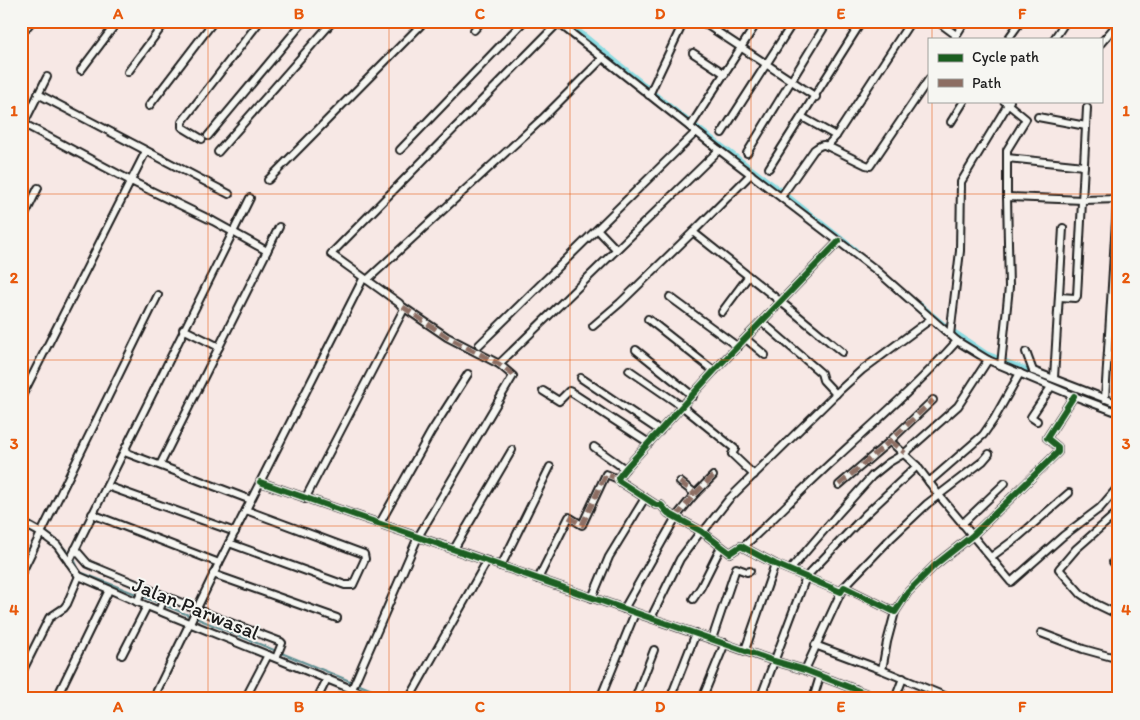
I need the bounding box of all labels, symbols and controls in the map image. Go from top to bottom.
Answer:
text: A [112,4,124,23]
text: B [294,4,305,23]
text: C [475,4,486,23]
text: D [655,4,666,23]
text: E [837,4,846,23]
text: F [1018,4,1027,23]
legend [928,38,1102,102]
text: Cycle path [972,48,1039,66]
text: Path [972,74,1001,92]
text: 1 [10,101,18,120]
text: 1 [1122,101,1130,120]
text: 2 [10,268,19,287]
text: 2 [1122,268,1131,287]
text: 3 [10,434,19,453]
text: 3 [1122,434,1131,453]
street label: Jalan Parwasal [129,571,263,645]
text: 4 [9,600,19,619]
text: 4 [1121,600,1131,619]
text: A [112,697,124,716]
text: B [294,697,305,716]
text: C [475,697,486,716]
text: D [655,697,666,716]
text: E [837,697,846,716]
text: F [1018,697,1027,716]

